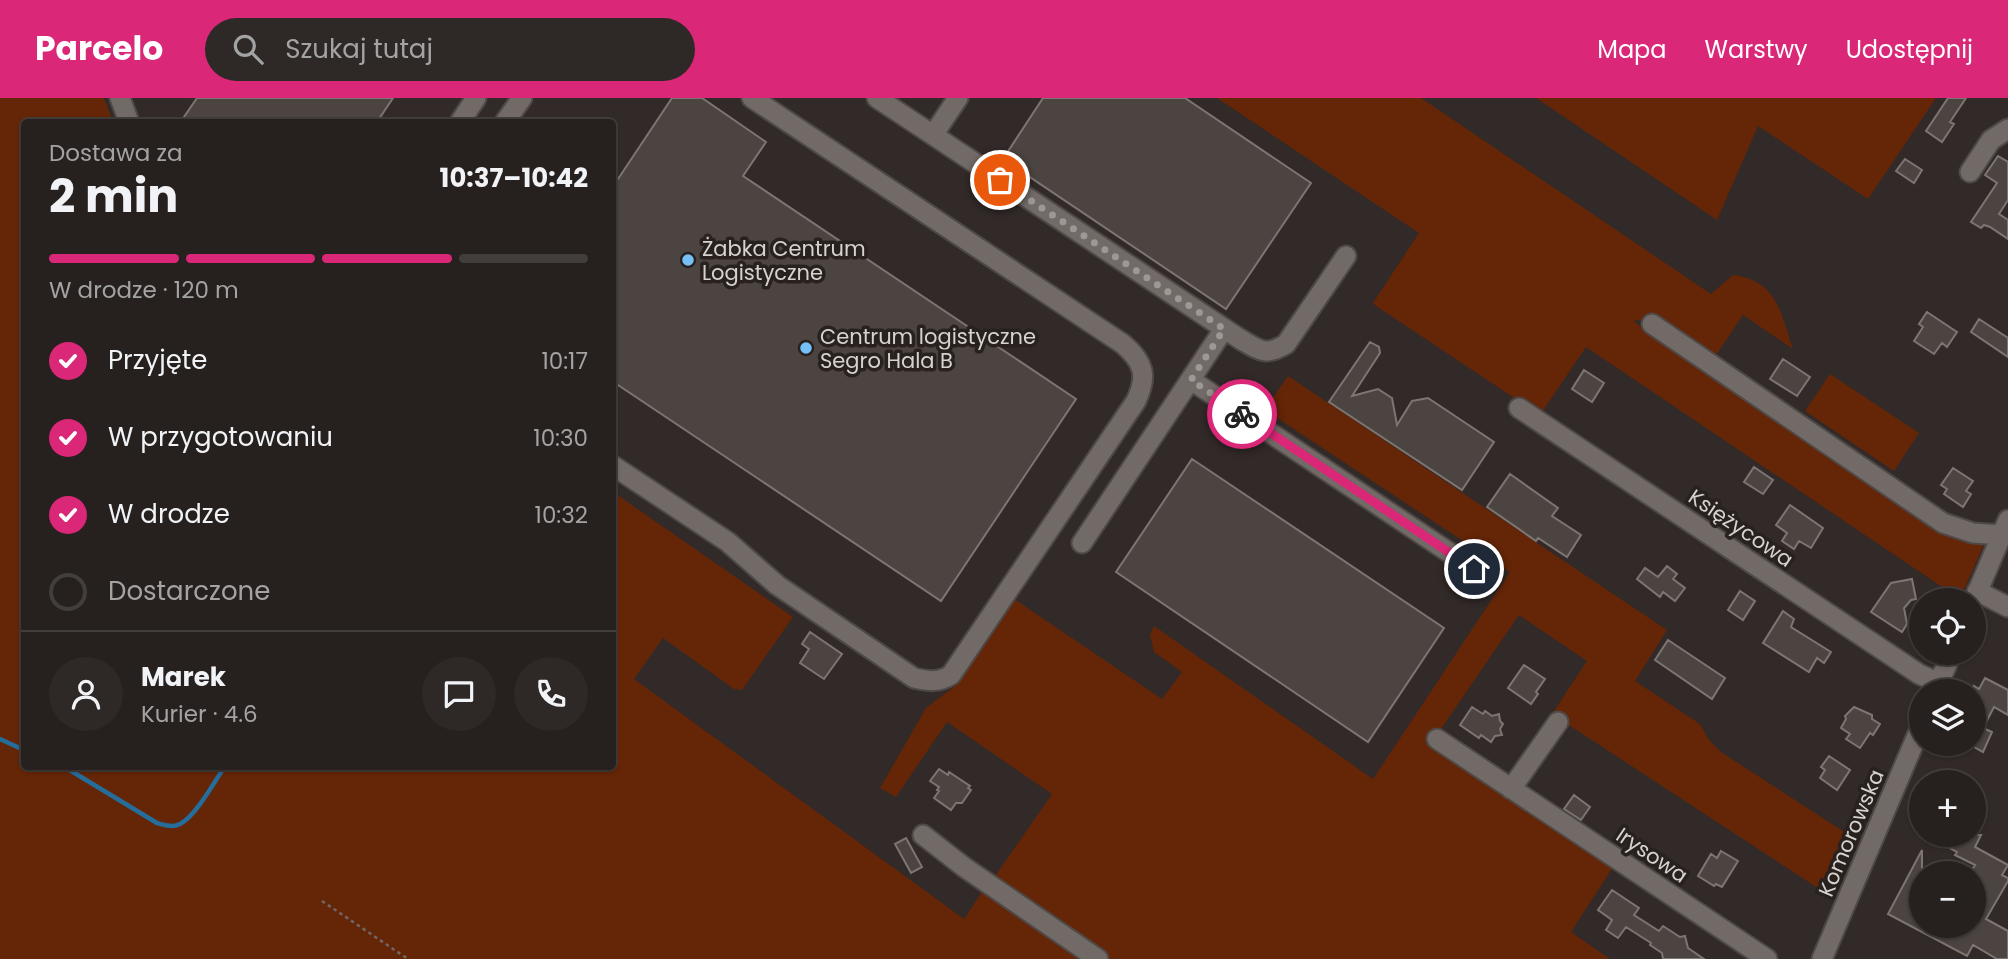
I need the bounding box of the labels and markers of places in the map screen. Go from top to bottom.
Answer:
pin [970,150,1030,210]
place label: Żabka Centrum Logistyczne [702,234,866,287]
marker: Żabka Centrum Logistyczne [680,252,696,268]
place label: Centrum logistyczne Segro Hala B [820,322,1036,375]
marker: Centrum logistyczne Segro Hala B [798,340,814,356]
pin [1444,539,1504,599]

